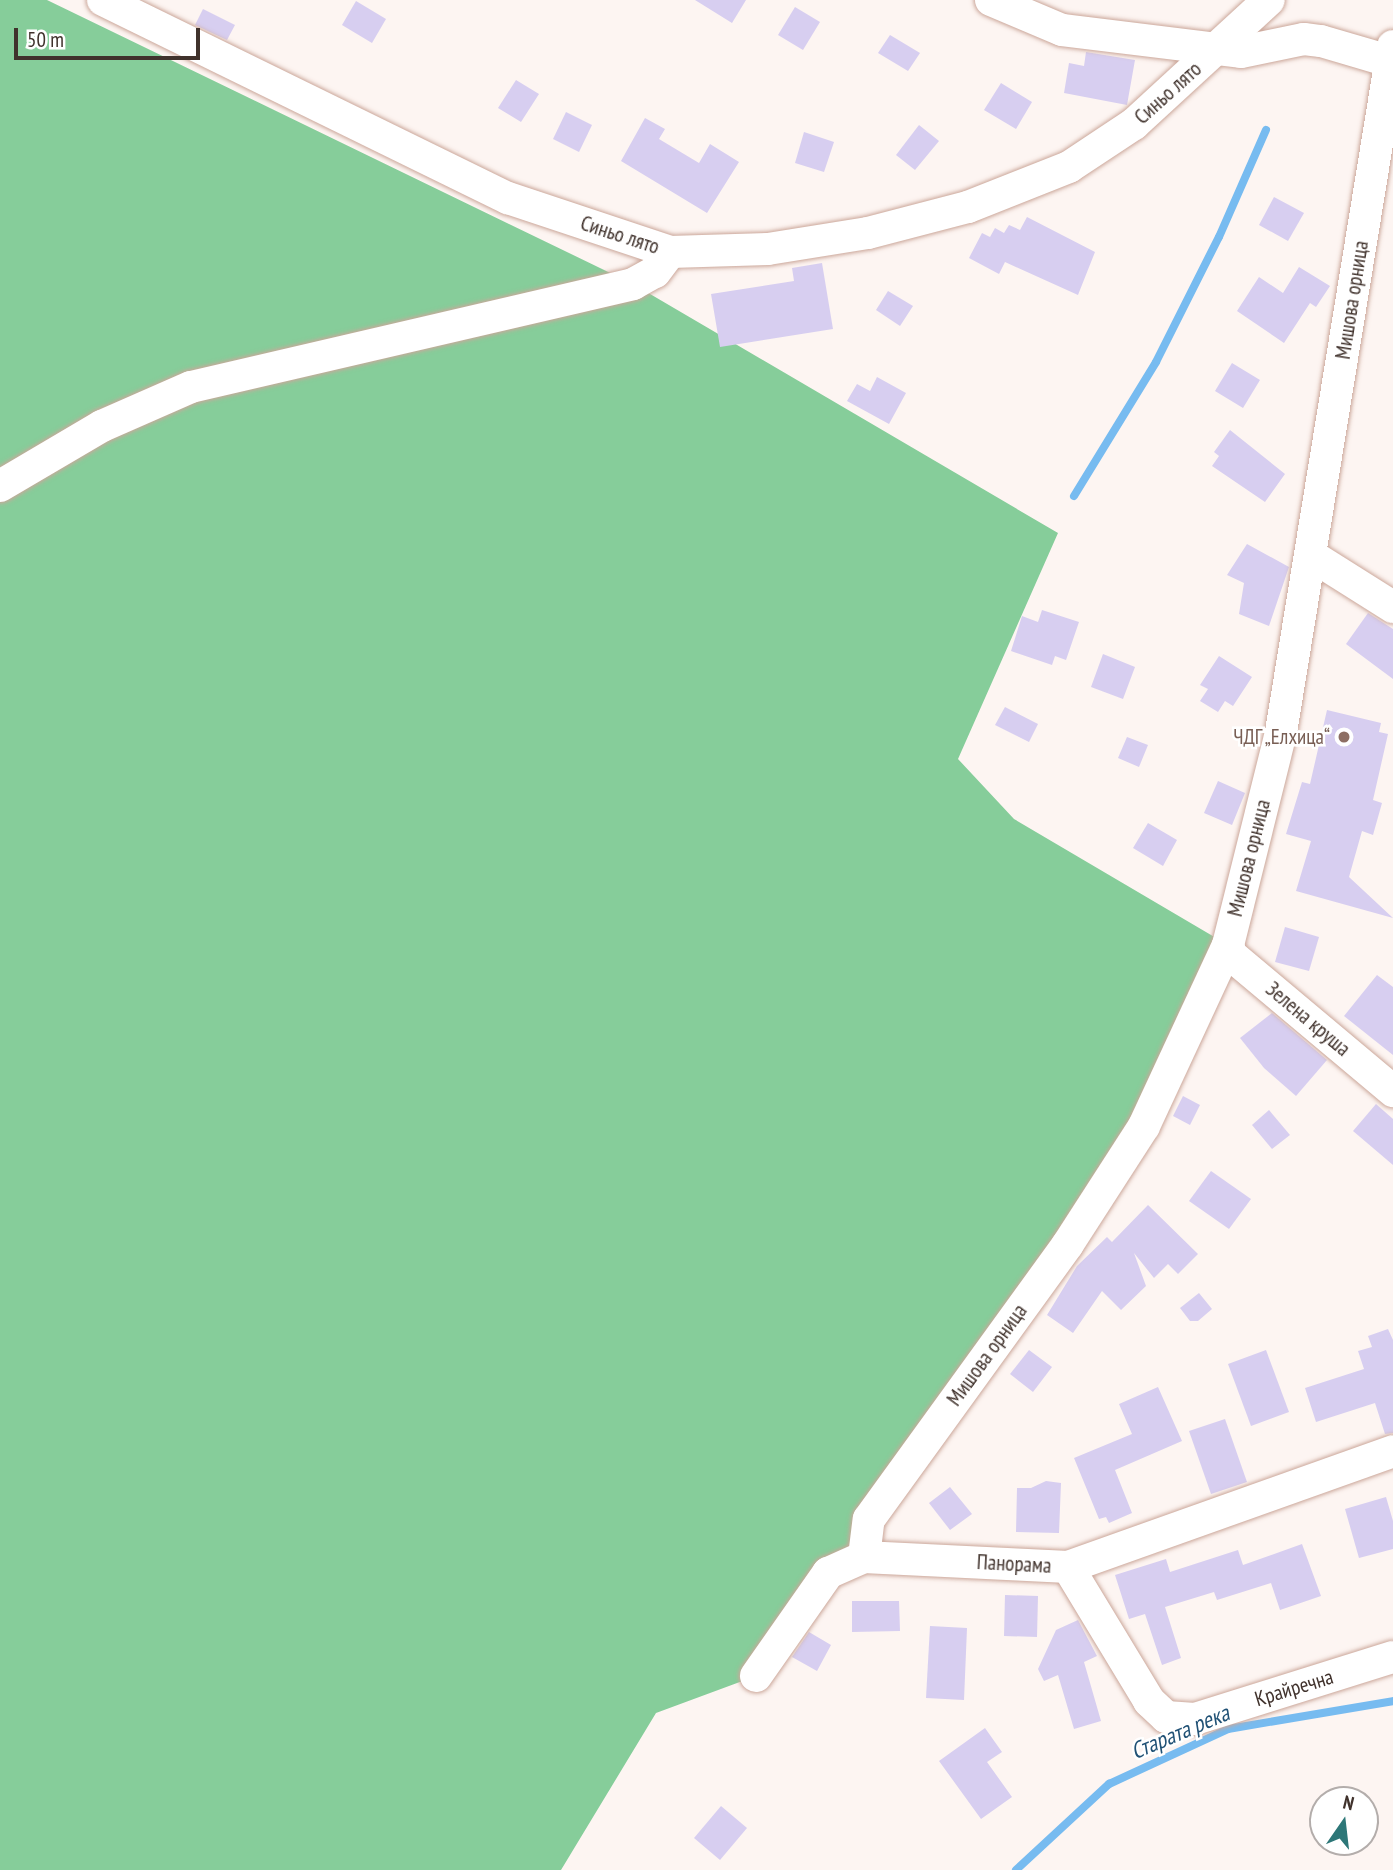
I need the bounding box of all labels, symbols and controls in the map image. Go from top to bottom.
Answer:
scale bar [18,14,203,58]
text: 50 m [27,26,64,53]
street label: Синьо лято [1129,56,1207,130]
street label: Синьо лято [577,210,663,260]
street label: Мишова орница [1330,239,1374,361]
place label: ЧДГ „Елхица“ [1231,724,1330,750]
marker: ЧДГ „Елхица“ [1336,729,1352,745]
street label: Мишова орница [1222,797,1276,919]
street label: Зелена круша [1261,976,1355,1062]
street label: Мишова орница [942,1299,1032,1411]
street label: Панорама [976,1549,1052,1579]
street label: Крайречна [1252,1664,1336,1712]
water label: Старата река [1127,1699,1233,1765]
north arrow [1309,1786,1379,1856]
text: N [1341,1790,1356,1815]

